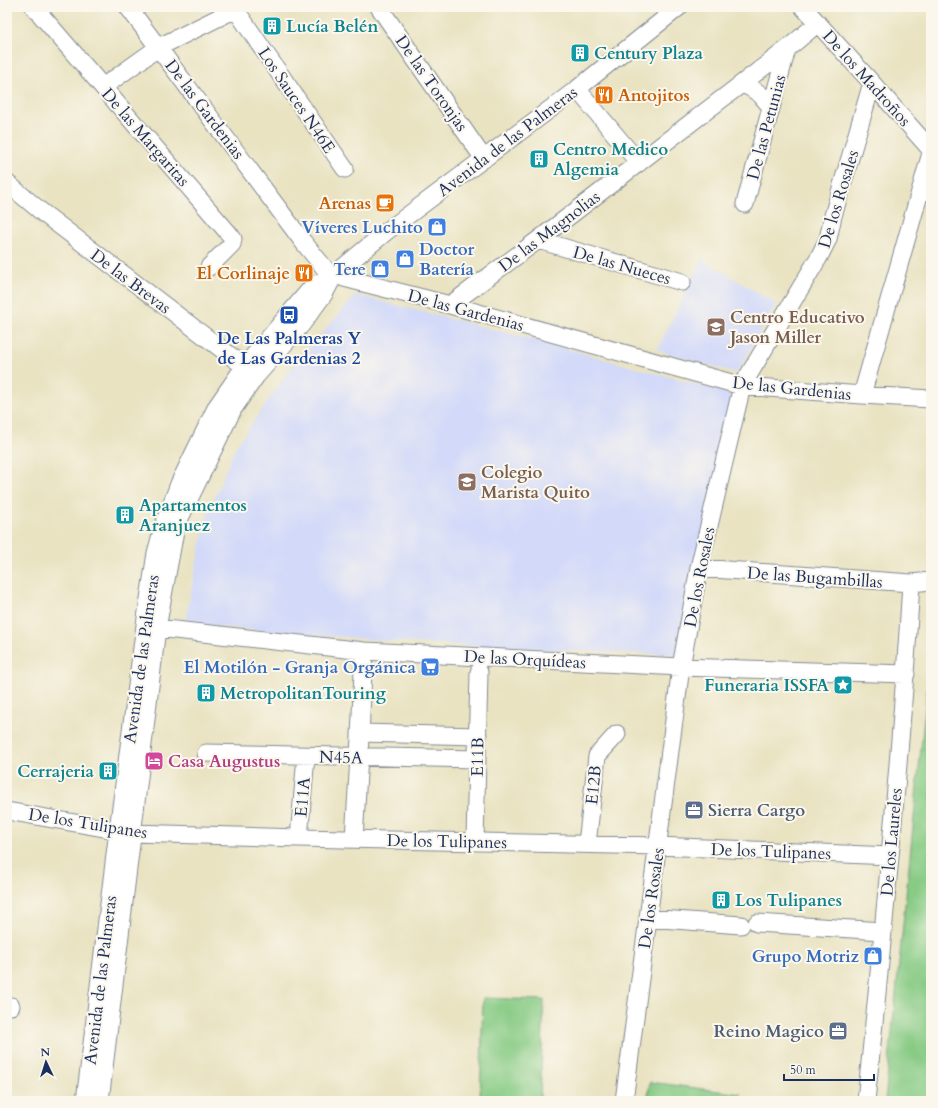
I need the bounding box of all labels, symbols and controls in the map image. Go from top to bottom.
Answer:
building icon: Lucía Belén [261,15,283,37]
place label: Lucía Belén [286,15,378,38]
street label: De los Madroños [817,25,916,132]
street label: De las Toronjas [390,31,473,136]
building icon: Century Plaza [569,42,591,64]
place label: Century Plaza [594,42,704,65]
street label: Los Sauces N46E [253,43,341,158]
street label: De las Gardenias [160,55,250,164]
street label: De las Petunias [741,72,792,182]
street label: Avenida de las Palmeras [432,81,582,202]
street label: De las Margaritas [96,83,195,192]
restaurant icon: Antojitos [593,84,615,106]
place label: Antojitos [618,84,690,107]
place label: Centro Medico Algemia [553,138,668,181]
street label: De los Rosales [813,147,864,251]
building icon: Centro Medico Algemia [528,148,550,170]
street label: De las Magnolias [494,185,605,277]
place label: Arenas [319,192,371,215]
cafe icon: Arenas [374,192,396,214]
place label: Víveres Luchito [301,216,423,239]
shop icon: Víveres Luchito [426,216,448,238]
place label: Doctor Batería [419,238,475,281]
street label: De las Nueces [570,241,674,291]
street label: De las Brevas [86,244,176,319]
shop icon: Doctor Batería [394,248,416,270]
place label: Tere [333,258,366,281]
shop icon: Tere [369,258,391,280]
place label: El Corlinaje [196,262,290,285]
restaurant icon: El Corlinaje [293,262,315,284]
street label: De las Gardenias [405,284,527,337]
bus stop icon: De Las Palmeras Y de Las Gardenias 2 [278,304,300,326]
place label: Centro Educativo Jason Miller [727,306,865,349]
school or university icon: Centro Educativo Jason Miller [705,316,727,338]
place label: De Las Palmeras Y de Las Gardenias 2 [217,327,361,370]
street label: De las Gardenias [731,371,853,406]
place label: Colegio Marista Quito [481,461,590,504]
school or university icon: Colegio Marista Quito [456,471,478,493]
place label: Apartamentos Aranjuez [139,494,247,537]
building icon: Apartamentos Aranjuez [114,504,136,526]
street label: De los Rosales [679,525,721,629]
street label: De las Bugambillas [746,561,884,594]
street label: Avenida de las Palmeras [118,573,165,745]
street label: De las Orquídeas [463,645,587,674]
place label: El Motilón - Granja Orgánica [184,656,417,679]
supermarket icon: El Motilón - Granja Orgánica [419,656,441,678]
place label: Funeraria ISSFA [704,674,829,697]
place icon: Funeraria ISSFA [832,674,854,696]
building icon: MetropolitanTouring [195,682,217,704]
place label: MetropolitanTouring [220,682,387,705]
street label: E11B [466,737,489,777]
street label: N45A [319,746,364,769]
hotel icon: Casa Augustus [143,750,165,772]
place label: Casa Augustus [168,750,280,773]
place label: Cerrajeria [17,760,95,783]
building icon: Cerrajeria [97,760,119,782]
street label: E12B [580,764,607,806]
street label: E11A [289,775,316,818]
street label: De los Laureles [875,787,908,897]
office icon: Sierra Cargo [683,799,705,821]
place label: Sierra Cargo [708,799,805,822]
street label: De los Tulipanes [27,803,149,844]
street label: De los Tulipanes [387,829,508,854]
street label: De los Tulipanes [711,838,832,865]
street label: De los Rosales [633,846,670,950]
building icon: Los Tulipanes [710,889,732,911]
place label: Los Tulipanes [735,889,842,912]
street label: Avenida de las Palmeras [79,894,122,1066]
place label: Grupo Motriz [752,945,860,968]
shop icon: Grupo Motriz [862,945,884,967]
place label: Reino Magico [714,1020,824,1043]
office icon: Reino Magico [827,1020,849,1042]
north arrow [26,1042,66,1082]
text: N [40,1045,51,1060]
scale bar [784,1056,874,1082]
text: 50 m [790,1062,817,1078]

